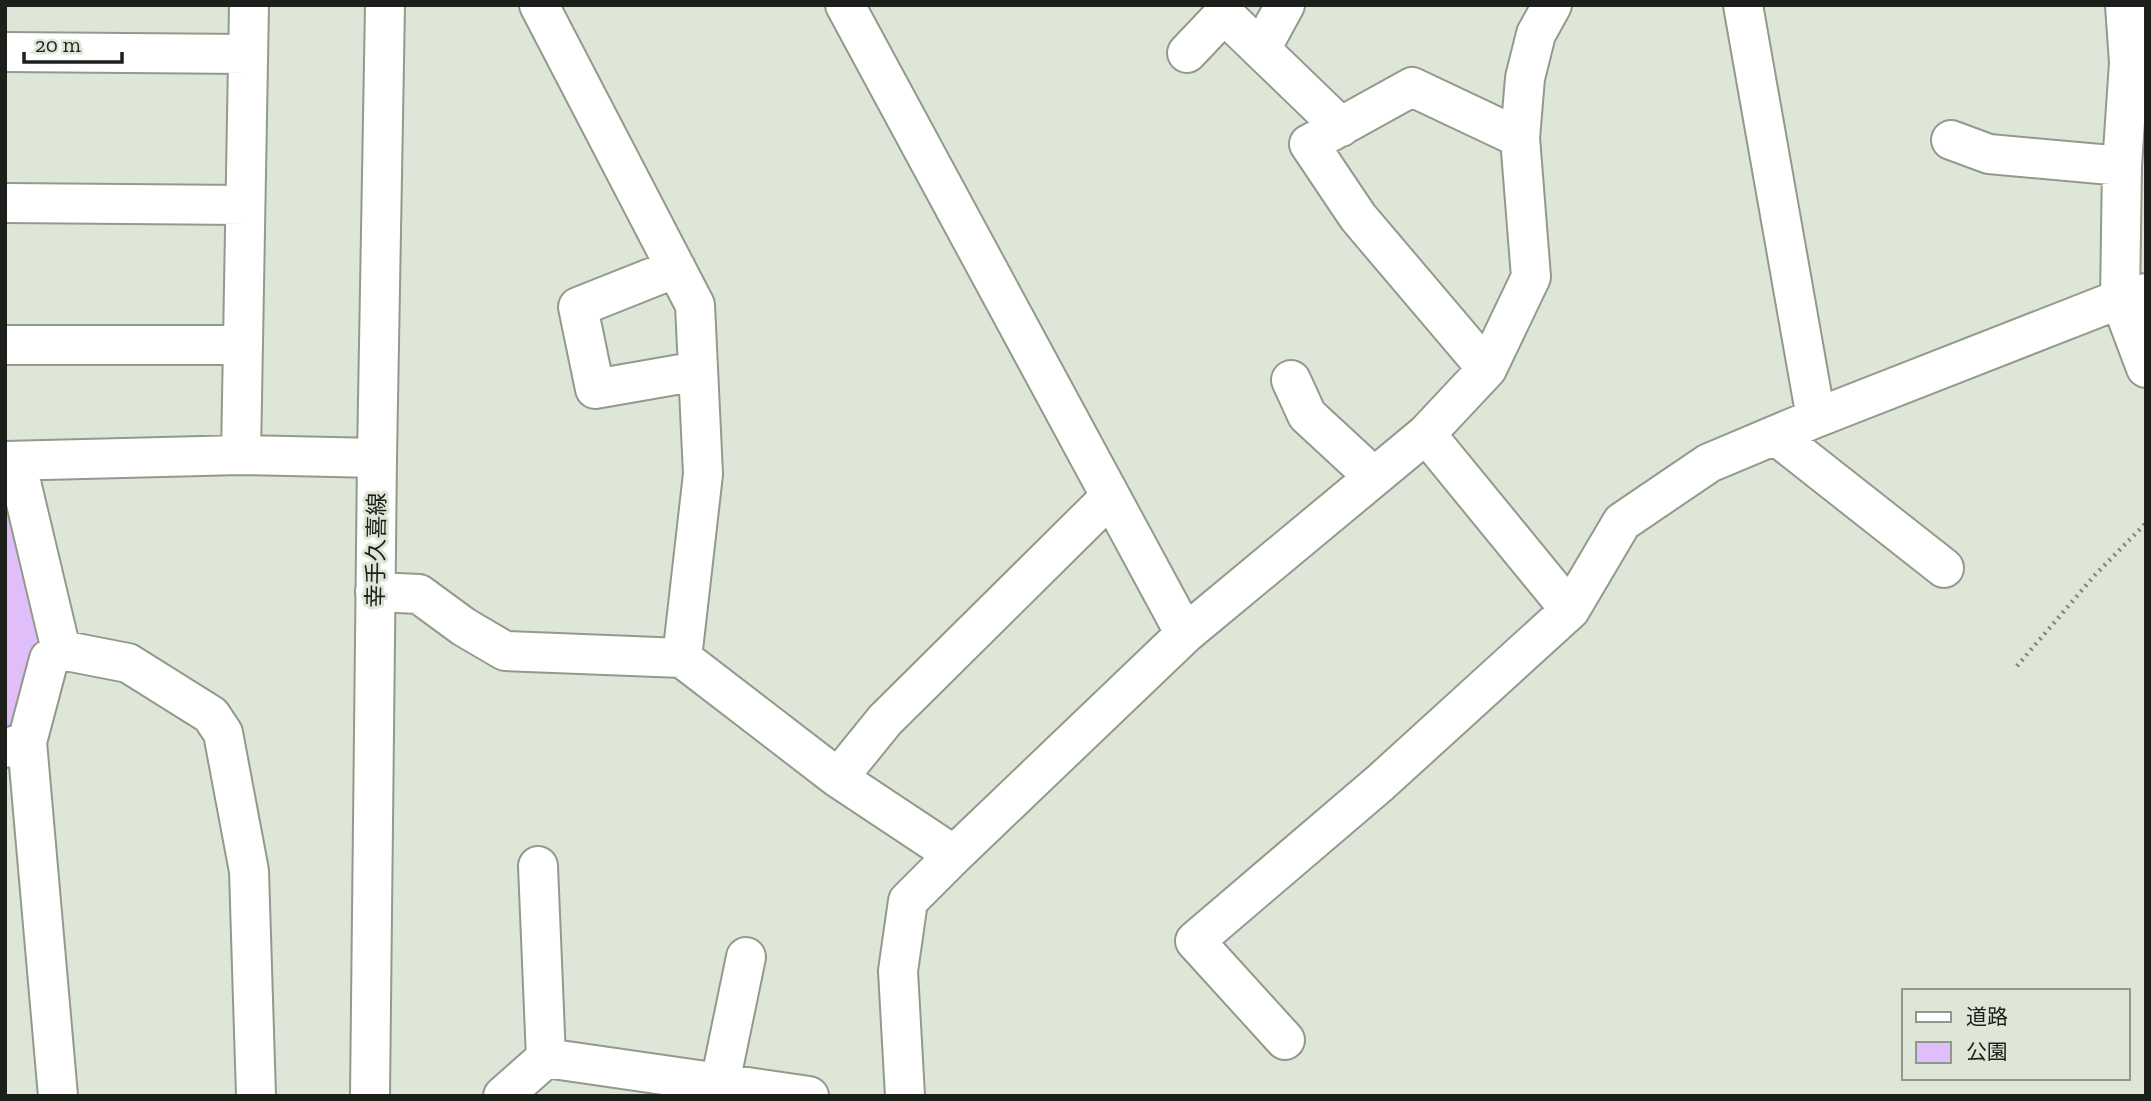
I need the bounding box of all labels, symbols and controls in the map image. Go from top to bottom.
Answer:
scale bar [24,21,122,65]
text: 20 m [35,32,81,57]
street label: 幸手久喜線 [361,492,391,608]
legend [1902,989,2130,1080]
text: 道路 [1966,1004,2008,1029]
text: 公園 [1966,1039,2008,1064]

